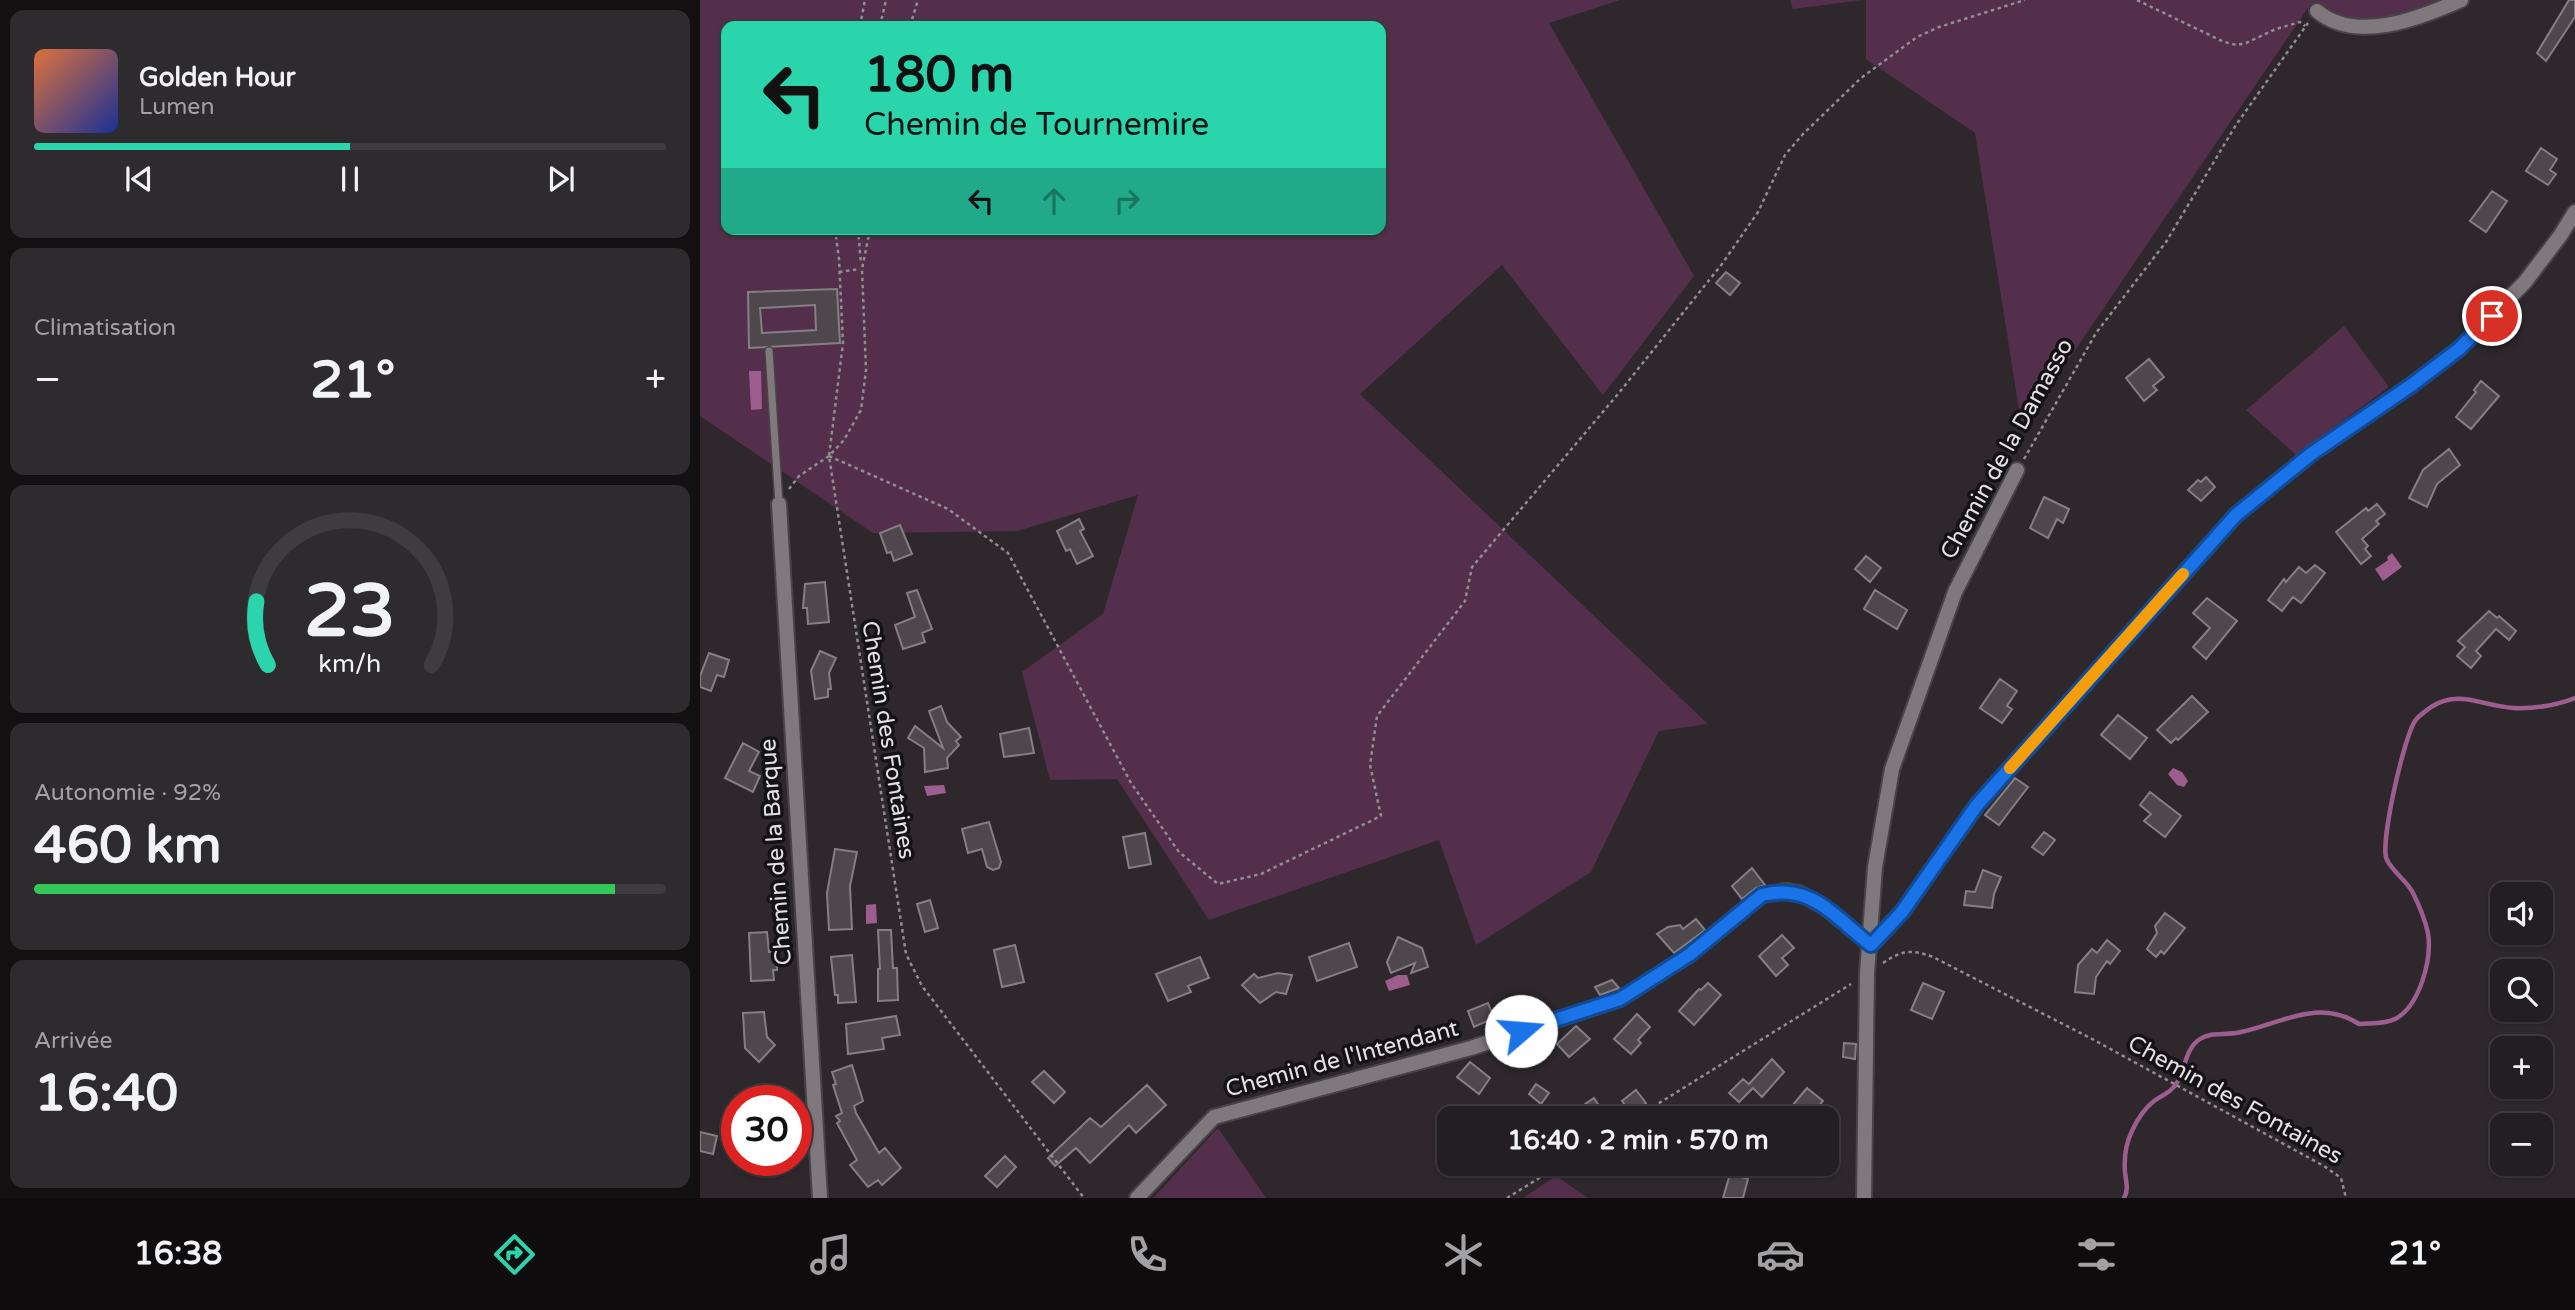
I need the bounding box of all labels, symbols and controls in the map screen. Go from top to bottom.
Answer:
text: 180 m [864,46,1014,105]
icon: left [749,49,840,140]
text: Golden Hour [139,62,296,93]
text: Lumen [139,93,214,121]
text: Chemin de Tournemire [864,106,1209,144]
icon: previous [120,160,158,198]
icon: pause [331,160,369,198]
icon: next [542,160,580,198]
icon: left [962,182,1000,220]
icon: ahead [1035,182,1073,220]
icon: right [1108,182,1146,220]
pin [2462,286,2522,346]
icon: arrive [2473,297,2511,335]
text: Climatisation [34,314,176,342]
street label: Chemin de la Damasso [1935,334,2079,564]
text: 21° [310,349,395,412]
text: − [34,357,61,403]
text: + [645,357,666,403]
text: 23 [304,568,396,656]
street label: Chemin des Fontaines [855,619,921,861]
text: km/h [319,649,381,679]
street label: Chemin de la Barque [754,738,798,966]
text: Autonomie · 92% [34,779,221,807]
text: 460 km [34,814,222,877]
map controls [2490,882,2553,1176]
button: sound [2490,882,2553,945]
button: search [2490,959,2553,1022]
position arrow [1484,994,1558,1068]
street label: Chemin de l'Intendant [1223,1014,1462,1104]
text: Arrivée [34,1027,112,1055]
street label: Chemin des Fontaines [2123,1029,2347,1171]
button: + [2490,1036,2553,1099]
text: 16:40 [34,1062,178,1125]
speed limit sign: 30 [721,1085,812,1176]
button: − [2490,1113,2553,1176]
text: 16:40 · 2 min · 570 m [1507,1125,1769,1156]
icon: directions [490,1230,539,1279]
icon: music [806,1230,855,1279]
icon: phone [1123,1230,1172,1279]
icon: climate [1439,1230,1488,1279]
icon: car [1756,1230,1805,1279]
icon: filters [2072,1230,2121,1279]
text: 16:38 [134,1235,222,1273]
text: 21° [2389,1235,2441,1273]

